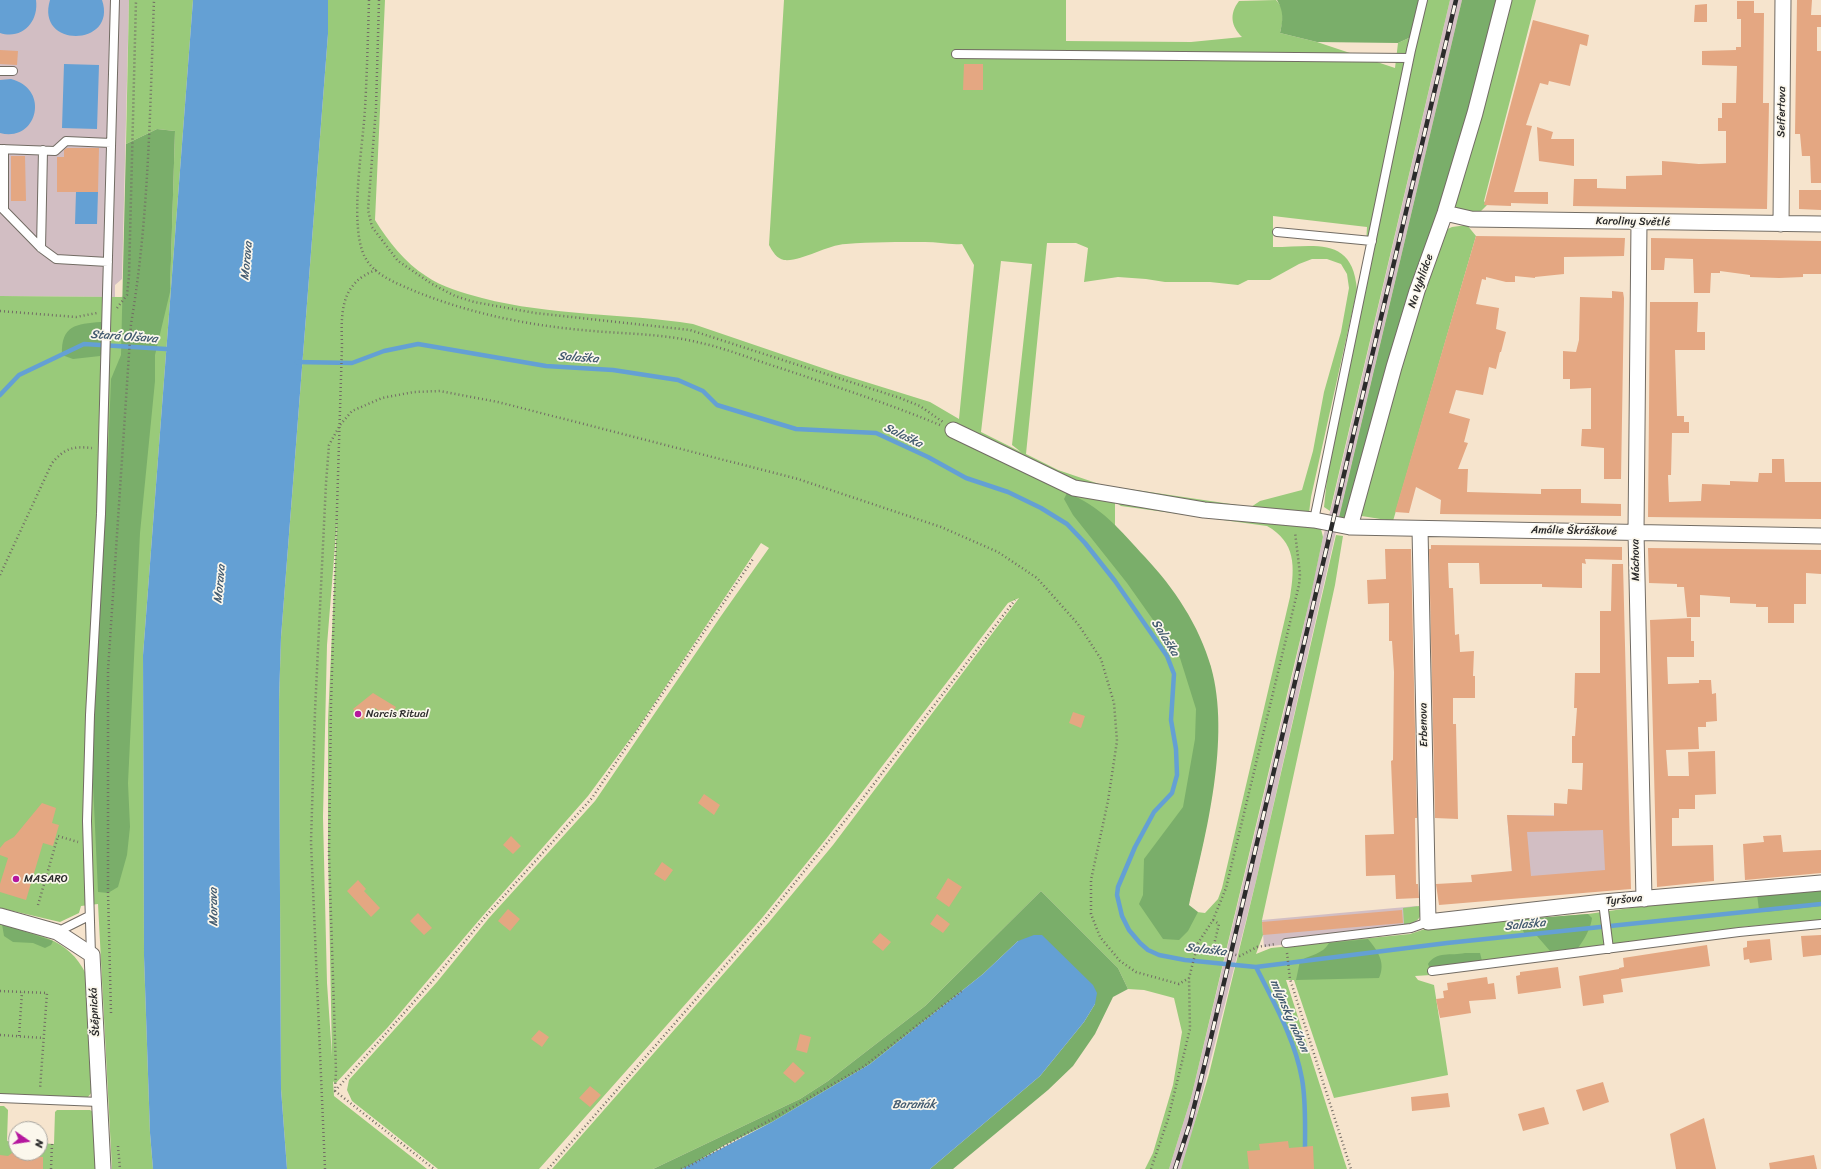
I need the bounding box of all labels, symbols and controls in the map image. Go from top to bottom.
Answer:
street label: Seifertova [1775,86,1789,138]
street label: Karoliny Světlé [1596,215,1670,229]
water label: Morava [238,241,256,281]
street label: Na Vyhlídce [1406,252,1436,310]
water label: Stará Olšava [90,327,158,347]
water label: Salaška [557,349,599,367]
water label: Salaška [881,421,925,451]
street label: Amálie Škráškové [1531,524,1617,538]
street label: Máchova [1629,539,1643,581]
water label: Morava [211,564,229,604]
water label: Salaška [1148,617,1182,659]
street label: Erbenova [1417,703,1431,747]
place label: Narcis Ritual [366,707,429,721]
marker: Narcis Ritual [353,709,363,719]
place label: MASARO [24,872,68,886]
marker: MASARO [11,874,21,884]
water label: Morava [206,888,222,926]
street label: Tyršova [1605,892,1643,908]
water label: Salaška [1504,916,1546,934]
water label: Salaška [1185,940,1227,960]
water label: mlýnský náhon [1267,977,1311,1055]
street label: Štěpnická [87,987,103,1037]
water label: Baraňák [892,1098,936,1112]
north arrow [8,1121,48,1161]
text: N [29,1138,49,1149]

